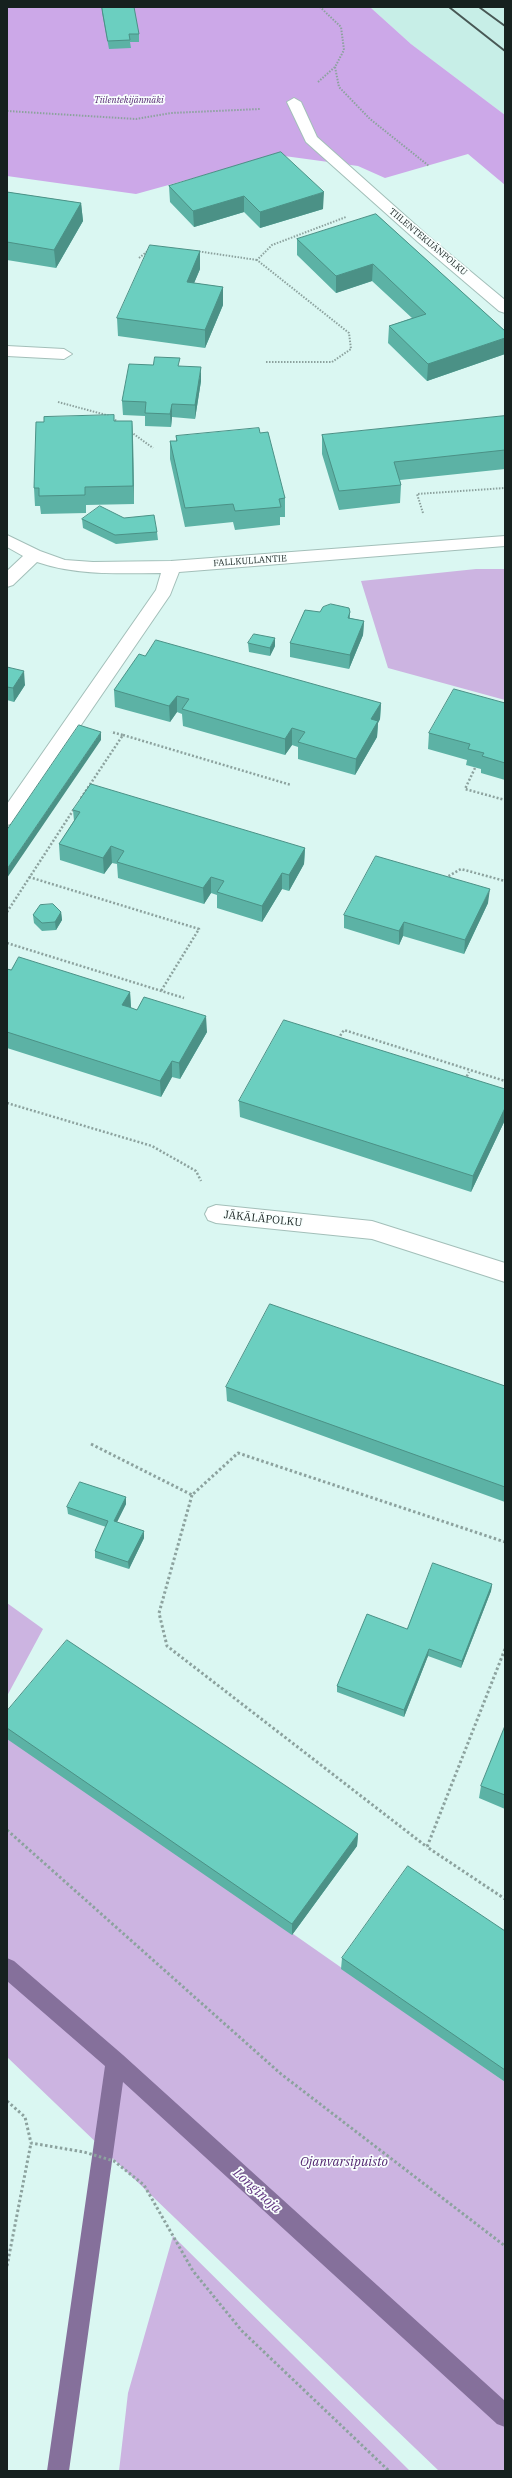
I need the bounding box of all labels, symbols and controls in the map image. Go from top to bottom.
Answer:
park label: Tiilentekijänmäki [94,95,164,105]
street label: TIILENTEKIJÄNPOLKU [387,206,469,278]
street label: FALLKULLANTIE [213,553,287,569]
street label: JÄKÄLÄPOLKU [223,1208,303,1230]
park label: Ojanvarsipuisto [300,2154,388,2170]
water label: Longinoja [229,2165,285,2217]

